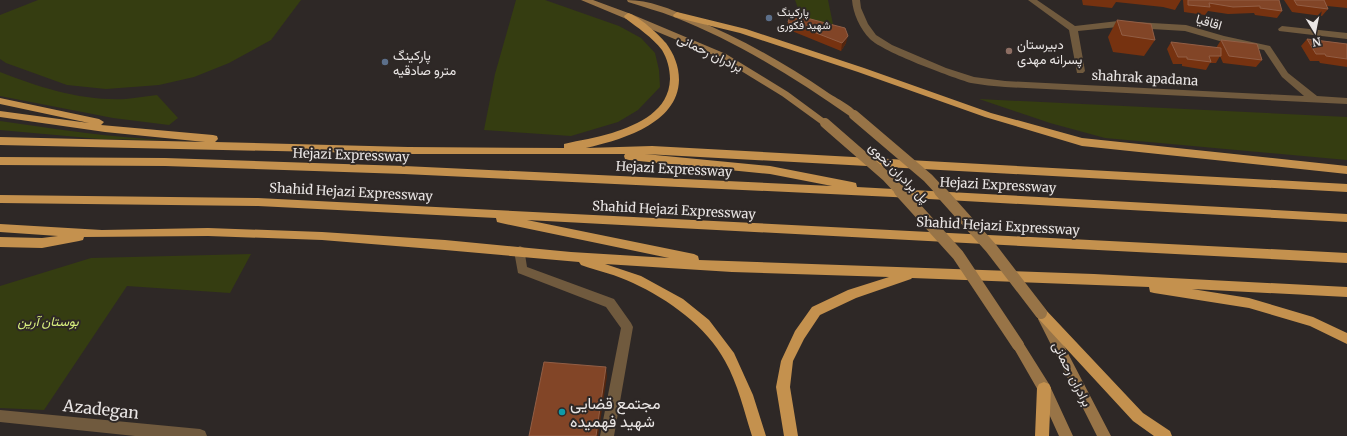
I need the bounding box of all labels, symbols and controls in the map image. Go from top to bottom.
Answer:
place label: پارکینگ شهید فکوری [777,5,831,32]
street label: اقاقیا [1194,10,1224,34]
north arrow [1295,12,1335,52]
marker: پارکینگ شهید فکوری [764,13,774,23]
street label: برادران رحمانی [674,30,746,76]
text: N [1311,34,1322,50]
place label: دبیرستان پسرانه مهدی [1017,36,1082,69]
marker: دبیرستان پسرانه مهدی [1004,46,1014,56]
place label: پارکینگ مترو صادقیه [393,47,456,79]
marker: پارکینگ مترو صادقیه [380,57,390,67]
street label: shahrak apadana [1091,67,1199,89]
street label: پل برادران نحوی [864,139,933,208]
street label: Hejazi Expressway [292,144,410,166]
street label: Hejazi Expressway [615,157,733,181]
street label: Hejazi Expressway [939,173,1057,197]
street label: Shahid Hejazi Expressway [269,179,434,205]
street label: Shahid Hejazi Expressway [592,197,757,223]
street label: Shahid Hejazi Expressway [916,213,1081,239]
park label: بوستان آرین [17,313,80,330]
street label: برادران رحمانی [1048,339,1096,410]
place label: مجتمع قضایی شهید فهمیده [570,393,661,432]
street label: Azadegan [61,395,140,423]
marker: مجتمع قضایی شهید فهمیده [557,407,567,417]

